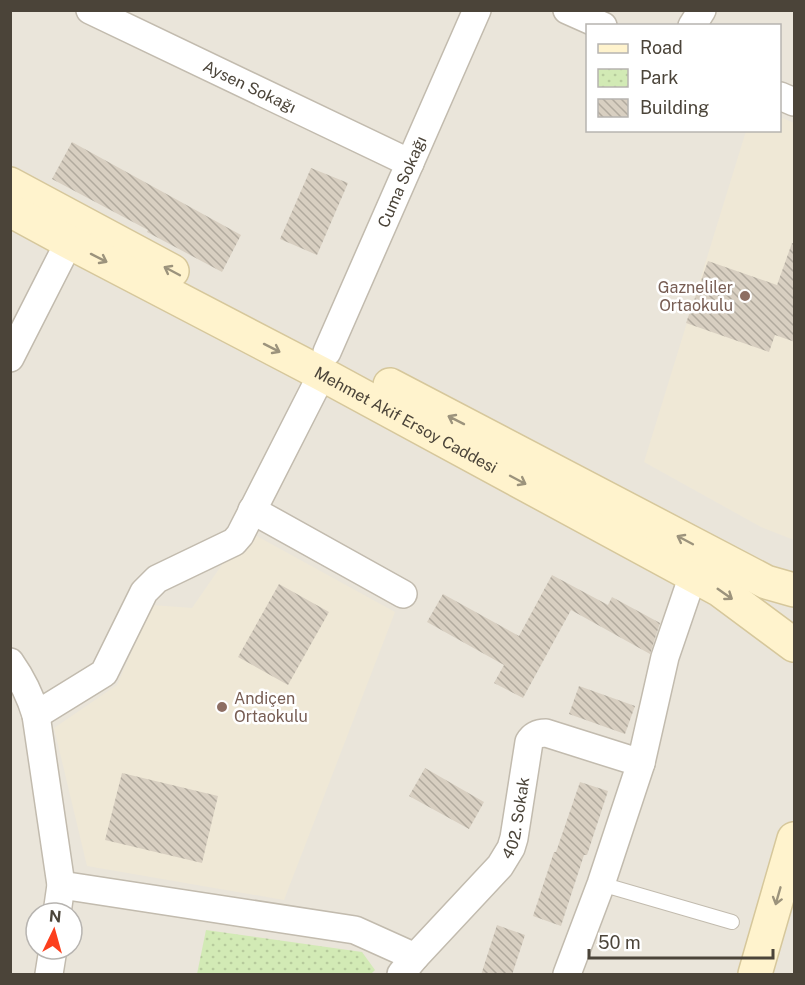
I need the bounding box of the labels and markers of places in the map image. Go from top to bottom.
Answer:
place label: Gazneliler Ortaokulu [658,278,733,315]
marker: Gazneliler Ortaokulu [738,289,752,303]
place label: Andiçen Ortaokulu [234,689,308,726]
marker: Andiçen Ortaokulu [215,700,229,714]

